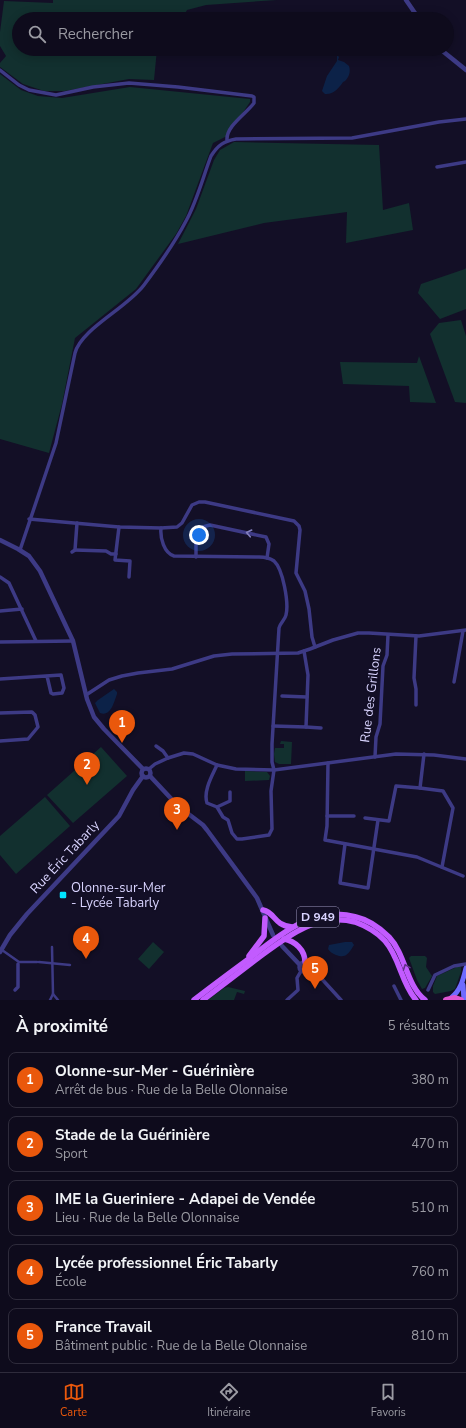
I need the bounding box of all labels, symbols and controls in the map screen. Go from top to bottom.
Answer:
search box [12,12,454,56]
icon: search [26,23,48,45]
text: Rechercher [58,24,133,44]
your location [189,525,209,545]
one-way arrow [246,530,252,538]
street label: Rue des Grillons [356,646,386,744]
pin: 1 [109,710,135,743]
pin: 2 [74,752,100,785]
pin: 3 [164,797,190,830]
street label: Rue Éric Tabarly [26,816,104,898]
place label: Olonne-sur-Mer - Lycée Tabarly [71,879,166,912]
marker: Olonne-sur-Mer - Lycée Tabarly [58,890,68,900]
road number: D 949 [297,907,339,927]
pin: 4 [73,926,99,959]
pin: 5 [302,956,328,989]
one-way arrow [402,963,411,970]
text: À proximité [16,1015,108,1038]
text: 5 résultats [388,1017,450,1035]
text: Olonne-sur-Mer - Guérinière [55,1061,255,1081]
text: 1 [26,1071,34,1089]
text: 380 m [411,1071,449,1089]
text: Arrêt de bus · Rue de la Belle Olonnaise [55,1081,288,1099]
text: Stade de la Guérinière [55,1125,210,1145]
text: 2 [26,1135,34,1153]
text: 470 m [411,1135,449,1153]
text: Sport [55,1145,87,1163]
text: IME la Gueriniere - Adapei de Vendée [55,1189,315,1209]
text: 3 [26,1199,34,1217]
text: 510 m [411,1199,449,1217]
text: Lieu · Rue de la Belle Olonnaise [55,1209,240,1227]
text: Lycée professionnel Éric Tabarly [55,1253,278,1273]
text: 4 [26,1263,34,1281]
text: 760 m [411,1263,449,1281]
text: École [55,1273,86,1291]
text: France Travail [55,1317,152,1337]
text: 5 [26,1327,34,1345]
text: 810 m [411,1327,449,1345]
text: Bâtiment public · Rue de la Belle Olonnaise [55,1337,307,1355]
tab: Carte [60,1381,87,1420]
tab: Itinéraire [207,1381,251,1420]
tab: Favoris [371,1381,406,1420]

